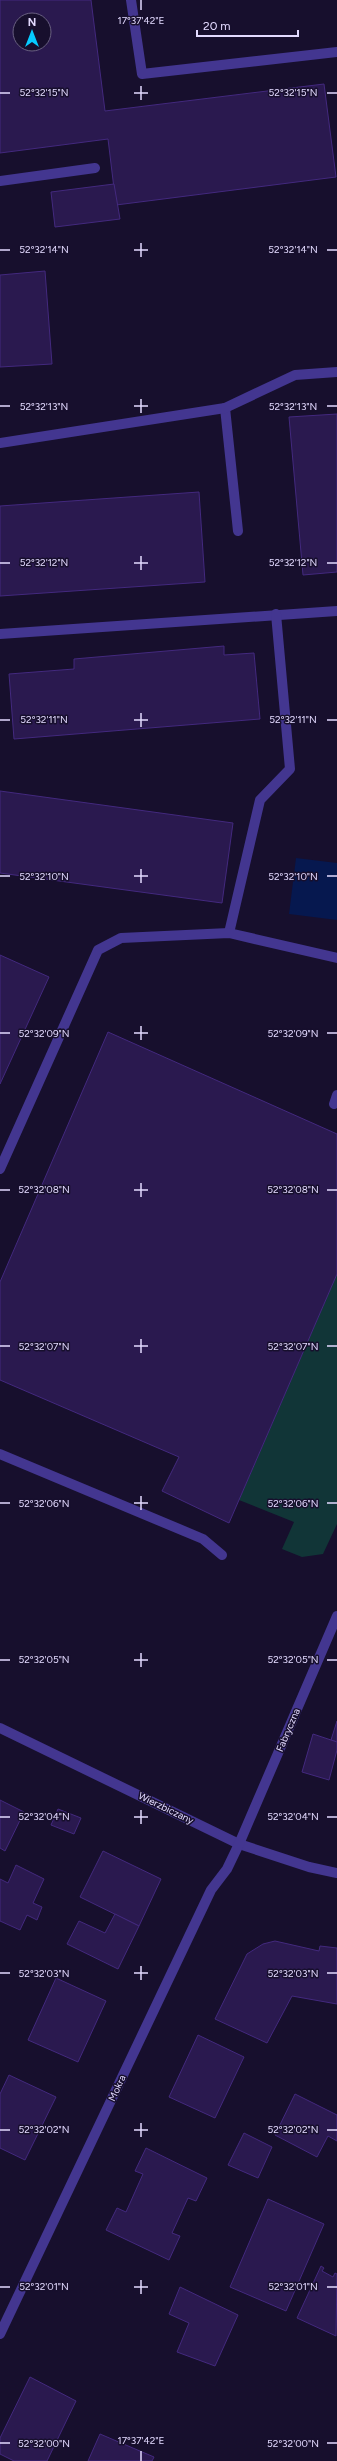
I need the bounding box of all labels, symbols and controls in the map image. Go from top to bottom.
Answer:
north arrow [12,12,52,52]
scale bar [197,12,298,38]
text: 17°37'42"E [118,14,165,27]
text: N [28,16,36,29]
text: 20 m [203,19,231,33]
text: 52°32'15"N [20,86,68,99]
text: 52°32'15"N [269,86,317,99]
text: 52°32'14"N [19,243,69,256]
text: 52°32'14"N [268,243,318,256]
text: 52°32'13"N [20,400,68,413]
text: 52°32'13"N [269,400,317,413]
text: 52°32'12"N [20,556,68,569]
text: 52°32'12"N [269,556,317,569]
text: 52°32'11"N [20,713,68,726]
text: 52°32'11"N [269,713,317,726]
text: 52°32'10"N [19,870,69,883]
text: 52°32'10"N [268,870,318,883]
text: 52°32'09"N [18,1027,70,1040]
text: 52°32'09"N [267,1027,319,1040]
text: 52°32'08"N [18,1183,70,1196]
text: 52°32'08"N [267,1183,319,1196]
text: 52°32'07"N [19,1340,69,1353]
text: 52°32'07"N [268,1340,318,1353]
text: 52°32'06"N [18,1497,70,1510]
text: 52°32'06"N [267,1497,319,1510]
text: 52°32'05"N [18,1653,70,1666]
text: 52°32'05"N [267,1653,319,1666]
street label: Fabryczna [273,1706,303,1754]
street label: Wierzbiczany [136,1789,196,1827]
text: 52°32'04"N [18,1810,70,1823]
text: 52°32'04"N [267,1810,319,1823]
text: 52°32'03"N [19,1967,69,1980]
text: 52°32'03"N [268,1967,318,1980]
street label: Mokra [105,2073,129,2103]
text: 52°32'02"N [19,2123,70,2136]
text: 52°32'02"N [268,2123,319,2136]
text: 52°32'01"N [19,2280,69,2293]
text: 52°32'01"N [268,2280,318,2293]
text: 17°37'42"E [118,2434,165,2447]
text: 52°32'00"N [18,2437,70,2450]
text: 52°32'00"N [267,2437,319,2450]

